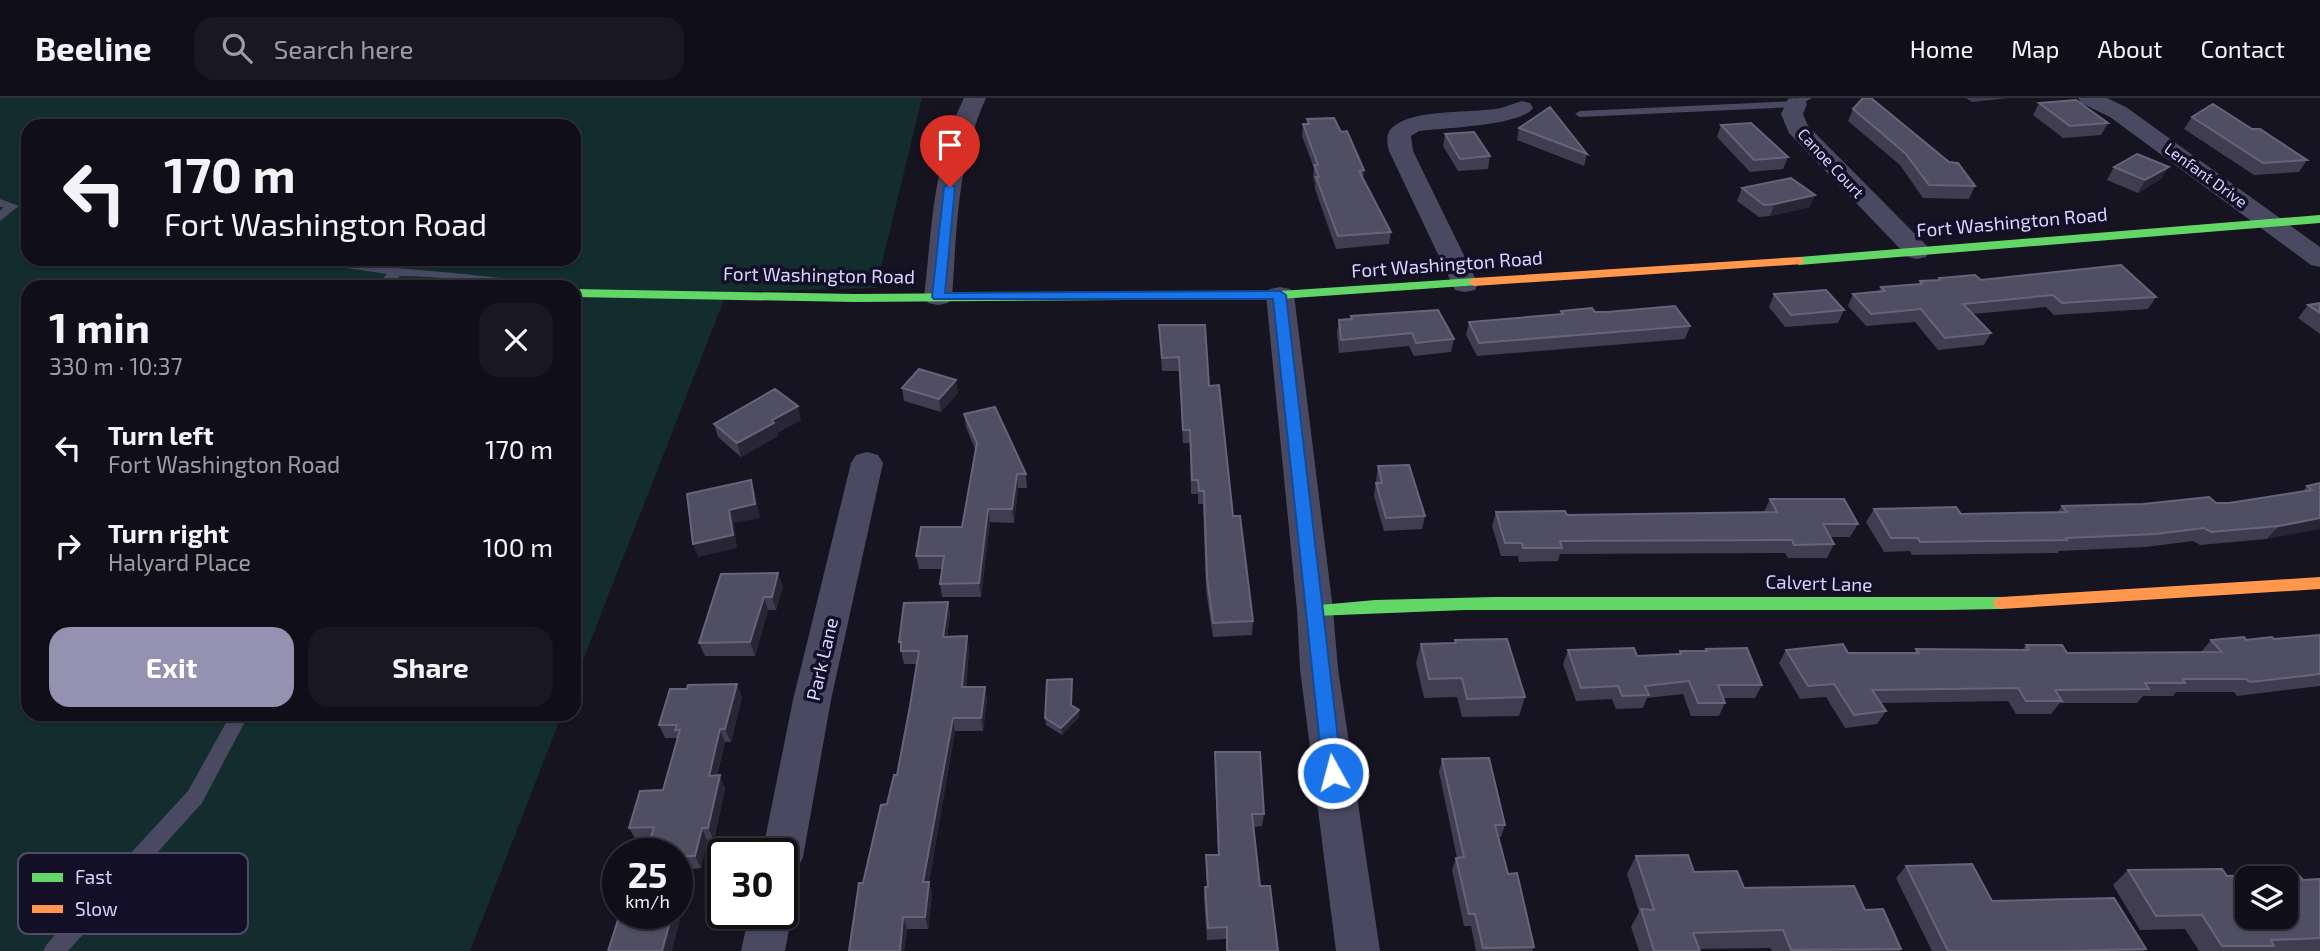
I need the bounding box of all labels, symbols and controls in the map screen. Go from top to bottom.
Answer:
search box [194,17,684,80]
text: Beeline [35,28,152,68]
icon: search [218,29,256,67]
text: Search here [274,33,413,64]
text: Home [1910,34,1973,63]
text: Map [2011,34,2059,63]
text: About [2097,34,2163,63]
text: Contact [2201,34,2285,63]
pin [920,115,980,187]
street label: Canoe Court [1794,124,1868,201]
icon: arrive [931,126,969,164]
street label: Lenfant Drive [2161,138,2251,211]
text: 170 m [164,144,296,203]
icon: left [49,147,140,238]
street label: Fort Washington Road [1915,202,2109,241]
text: Fort Washington Road [164,204,487,242]
street label: Fort Washington Road [1350,245,1543,282]
street label: Fort Washington Road [723,261,915,288]
text: 1 min [49,301,150,351]
button: close [479,303,553,377]
text: 330 m · 10:37 [49,352,182,380]
text: Turn left [108,419,214,450]
icon: left [49,429,87,467]
text: 170 m [485,433,553,464]
text: Fort Washington Road [108,450,340,478]
text: Turn right [108,517,229,548]
icon: right [49,527,87,565]
text: 100 m [483,531,553,562]
text: Halyard Place [108,548,251,576]
street label: Calvert Lane [1765,569,1873,596]
street label: Park Lane [801,615,842,703]
button: Exit [49,627,294,707]
button: Share [308,627,553,707]
position arrow [1296,736,1370,810]
speed limit sign: 30 [707,838,798,929]
legend [18,853,248,934]
text: 25 [628,853,667,895]
text: Fast [75,865,112,888]
map controls [2235,866,2298,929]
button: layers [2235,866,2298,929]
text: km/h [625,890,670,912]
text: Slow [75,897,118,920]

